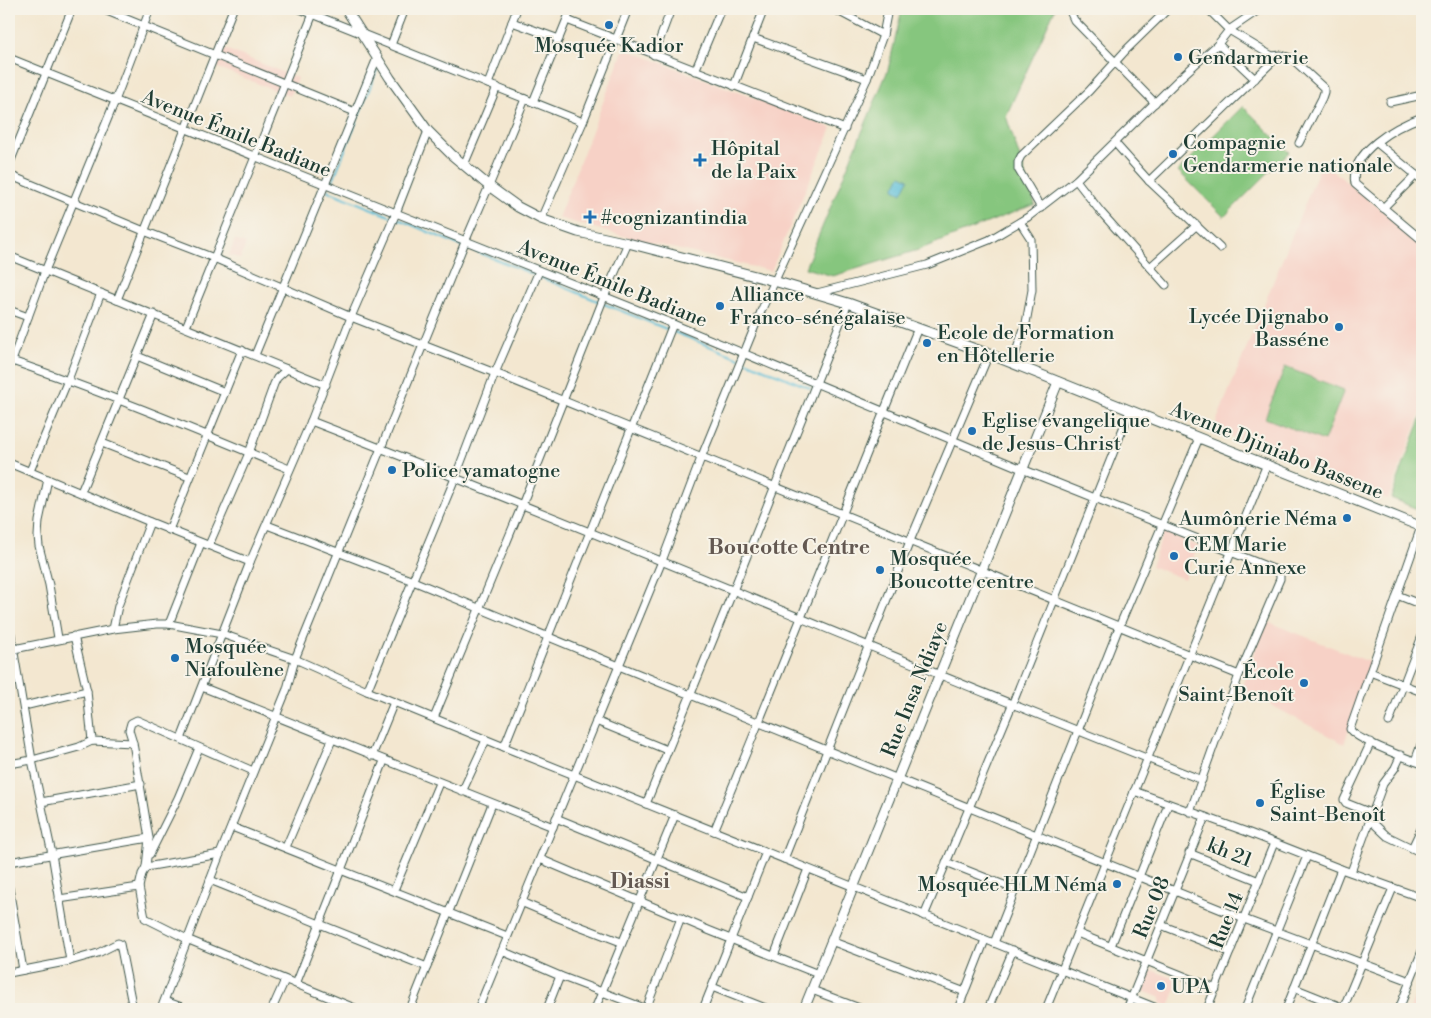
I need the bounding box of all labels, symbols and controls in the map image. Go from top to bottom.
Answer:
marker: Mosquée Kadior [603,19,615,31]
place label: Mosquée Kadior [534,34,684,59]
place label: Gendarmerie [1188,46,1309,71]
marker: Gendarmerie [1172,51,1184,63]
street label: Avenue Émile Badiane [137,84,335,184]
place label: Compagnie Gendarmerie nationale [1183,131,1393,179]
place label: Hôpital de la Paix [711,137,797,185]
marker: Compagnie Gendarmerie nationale [1167,148,1179,160]
marker: Hôpital de la Paix [693,153,707,167]
place label: #cognizantindia [601,206,748,231]
marker: #cognizantindia [583,210,597,224]
street label: Avenue Émile Badiane [513,234,711,334]
place label: Alliance Franco-sénégalaise [729,283,906,331]
marker: Alliance Franco-sénégalaise [714,300,726,312]
place label: Lycée Djignabo Basséne [1189,305,1329,353]
place label: Ecole de Formation en Hôtellerie [937,321,1114,369]
marker: Lycée Djignabo Basséne [1333,321,1345,333]
marker: Ecole de Formation en Hôtellerie [921,337,933,349]
street label: Avenue Djiniabo Bassene [1165,397,1387,506]
place label: Eglise évangelique de Jesus-Christ [982,409,1150,457]
marker: Eglise évangelique de Jesus-Christ [966,425,978,437]
place label: Police yamatogne [402,459,560,484]
marker: Police yamatogne [386,464,398,476]
place label: Aumônerie Néma [1178,507,1338,532]
marker: Aumônerie Néma [1341,512,1353,524]
place label: CEM Marie Curie Annexe [1184,533,1306,581]
district label: Boucotte Centre [708,535,870,561]
place label: Mosquée Boucotte centre [889,547,1034,595]
marker: CEM Marie Curie Annexe [1168,550,1180,562]
marker: Mosquée Boucotte centre [874,564,886,576]
street label: Rue Insa Ndiaye [877,618,954,761]
place label: Mosquée Niafoulène [185,635,284,683]
marker: Mosquée Niafoulène [169,652,181,664]
place label: École Saint-Benoît [1178,659,1294,708]
marker: École Saint-Benoît [1298,677,1310,689]
place label: Église Saint-Benoît [1270,779,1386,828]
marker: Église Saint-Benoît [1254,797,1266,809]
street label: kh 21 [1203,833,1256,874]
district label: Diassi [610,869,670,895]
place label: Mosquée HLM Néma [918,873,1108,898]
street label: Rue 08 [1129,873,1176,942]
marker: Mosquée HLM Néma [1111,878,1123,890]
street label: Rue 14 [1205,888,1250,953]
place label: UPA [1171,975,1213,1000]
marker: UPA [1155,980,1167,992]

